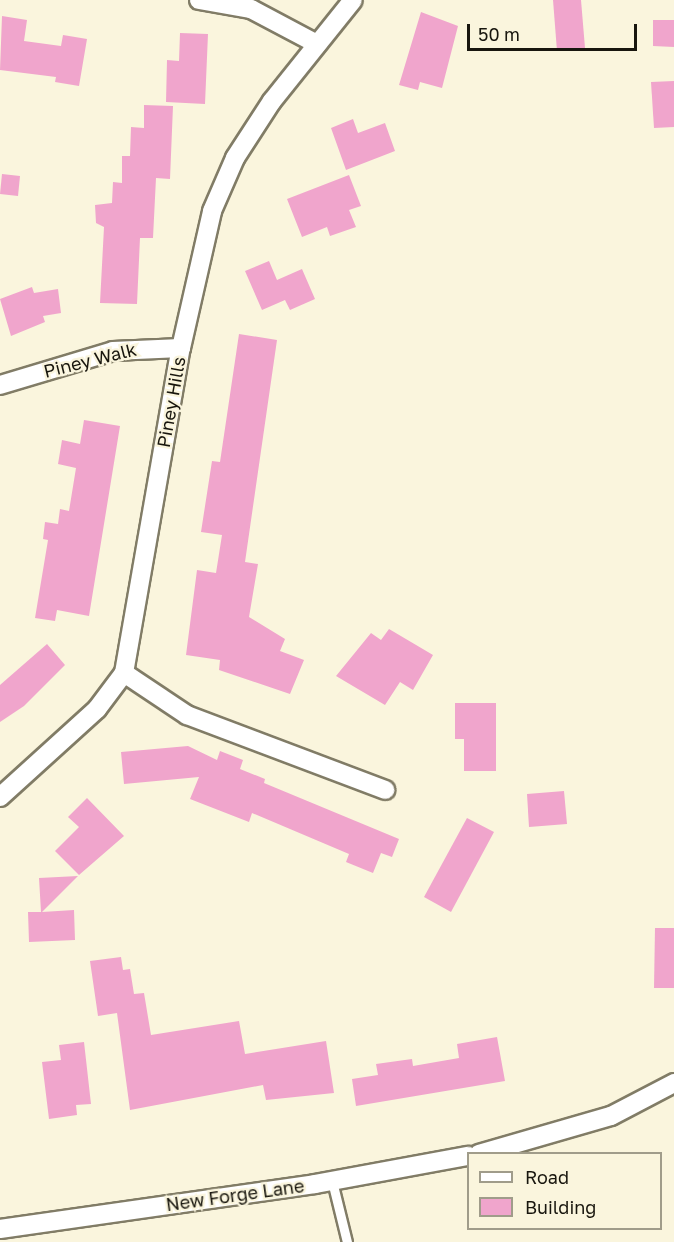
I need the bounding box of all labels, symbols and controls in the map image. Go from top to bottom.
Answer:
scale bar [470,12,640,50]
text: 50 m [478,23,520,45]
street label: Piney Walk [41,338,139,382]
street label: Piney Hills [152,355,190,449]
legend [467,1152,662,1230]
text: Road [525,1166,569,1188]
street label: New Forge Lane [165,1175,305,1215]
text: Building [525,1196,596,1218]

